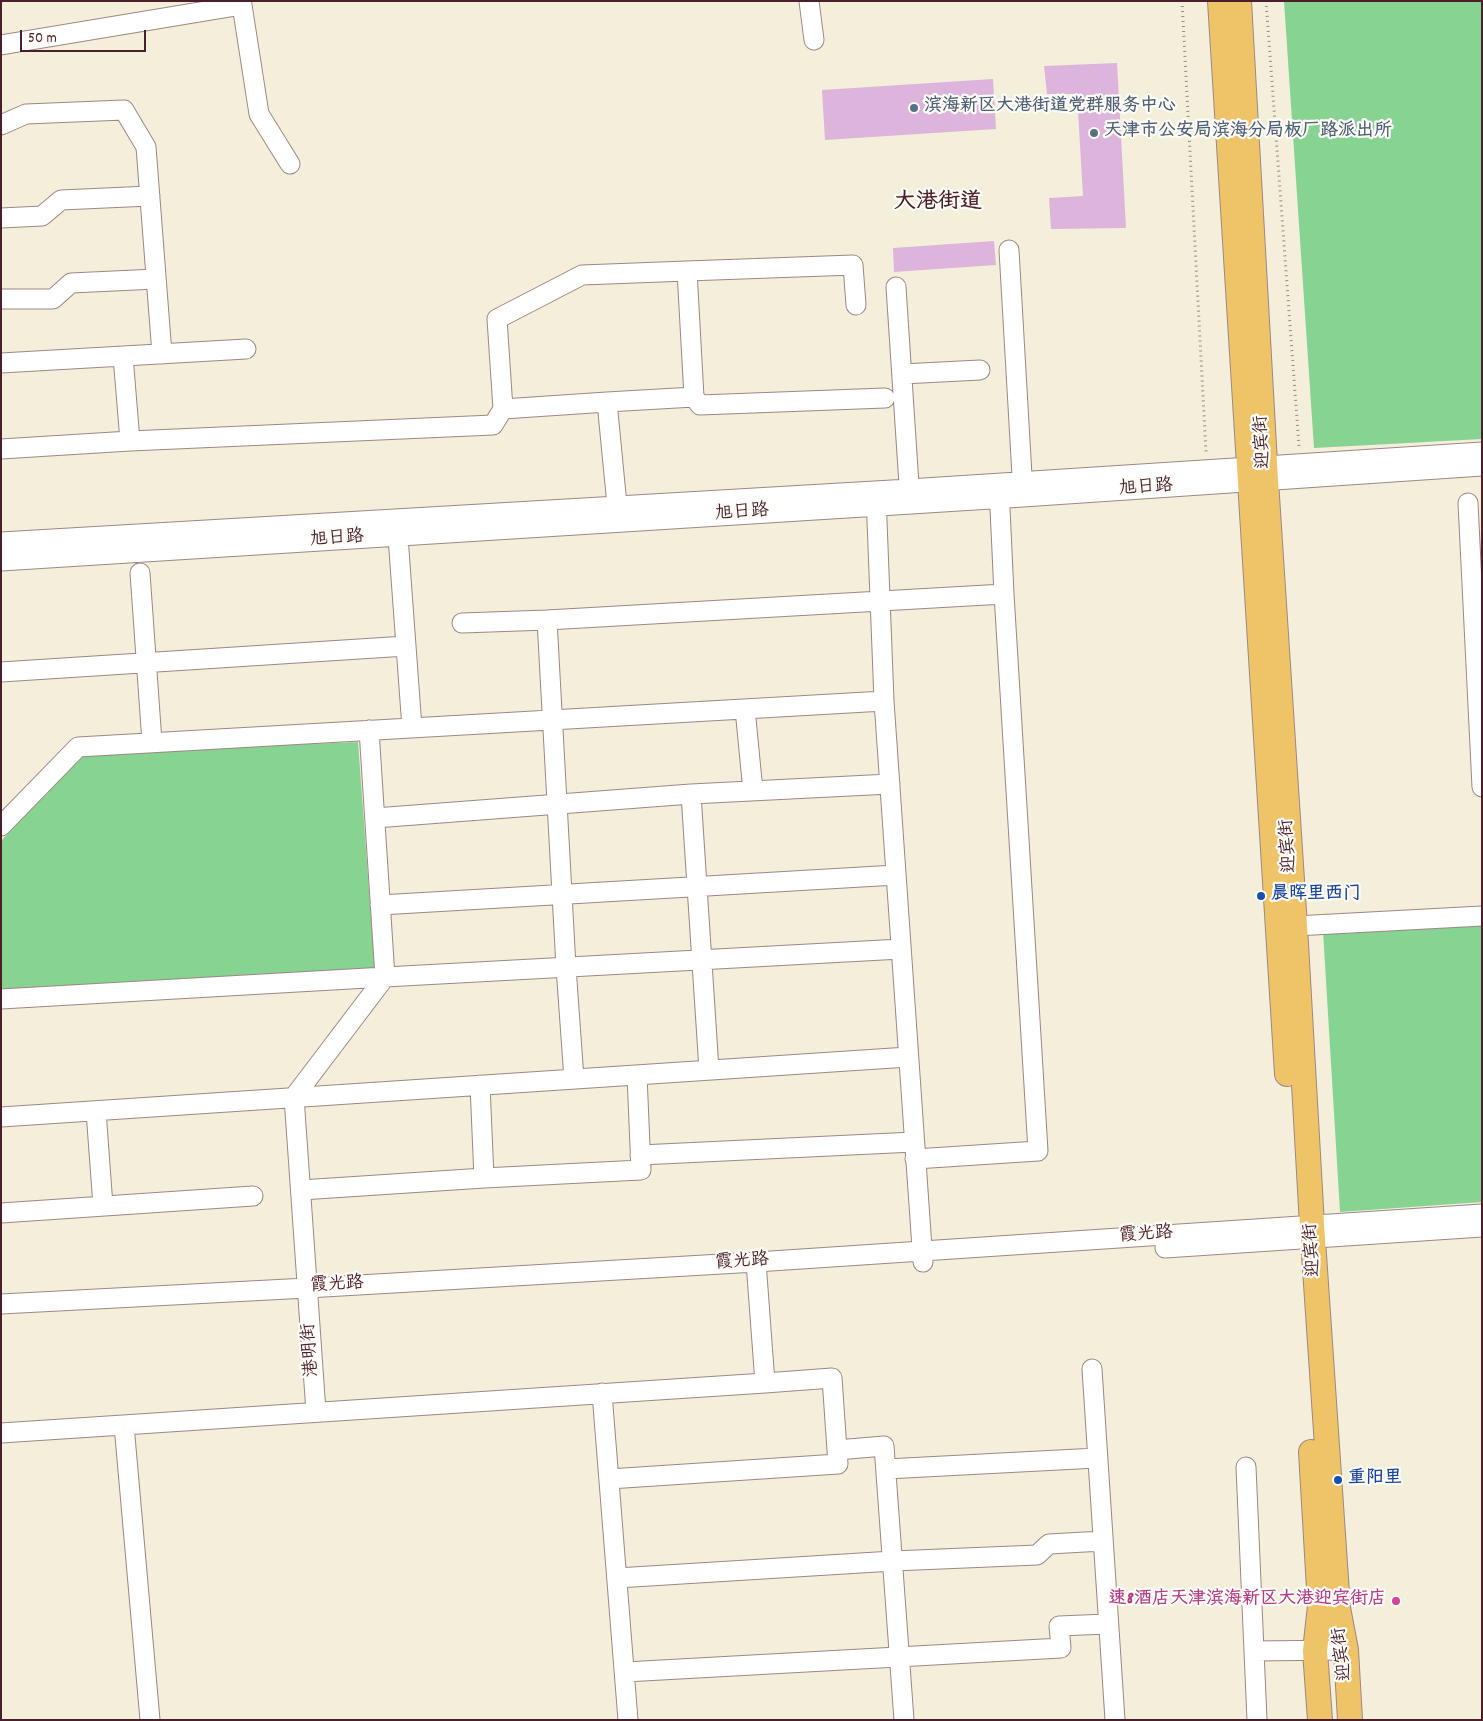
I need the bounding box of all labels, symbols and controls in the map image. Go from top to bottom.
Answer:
scale bar [22,20,149,52]
text: 50 m [28,28,57,50]
place label: 滨海新区大港街道党群服务中心 [924,97,1176,119]
marker: 滨海新区大港街道党群服务中心 [908,102,920,114]
place label: 天津市公安局滨海分局板厂路派出所 [1104,122,1392,144]
marker: 天津市公安局滨海分局板厂路派出所 [1088,127,1100,139]
district label: 大港街道 [894,191,982,217]
street label: 迎宾街 [1252,414,1276,470]
street label: 旭日路 [1118,476,1174,502]
street label: 旭日路 [714,501,770,527]
street label: 旭日路 [309,527,365,553]
street label: 迎宾街 [1277,818,1303,874]
place label: 晨晖里西门 [1271,885,1361,907]
marker: 晨晖里西门 [1255,890,1267,902]
street label: 迎宾街 [1301,1222,1327,1278]
street label: 霞光路 [1118,1223,1174,1249]
street label: 霞光路 [714,1250,770,1276]
street label: 霞光路 [309,1274,365,1298]
street label: 港明街 [299,1322,325,1378]
place label: 重阳里 [1348,1469,1402,1491]
marker: 重阳里 [1332,1474,1344,1486]
place label: 速8酒店天津滨海新区大港迎宾街店 [1109,1590,1386,1612]
marker: 速8酒店天津滨海新区大港迎宾街店 [1390,1595,1402,1607]
street label: 迎宾街 [1330,1626,1358,1682]

